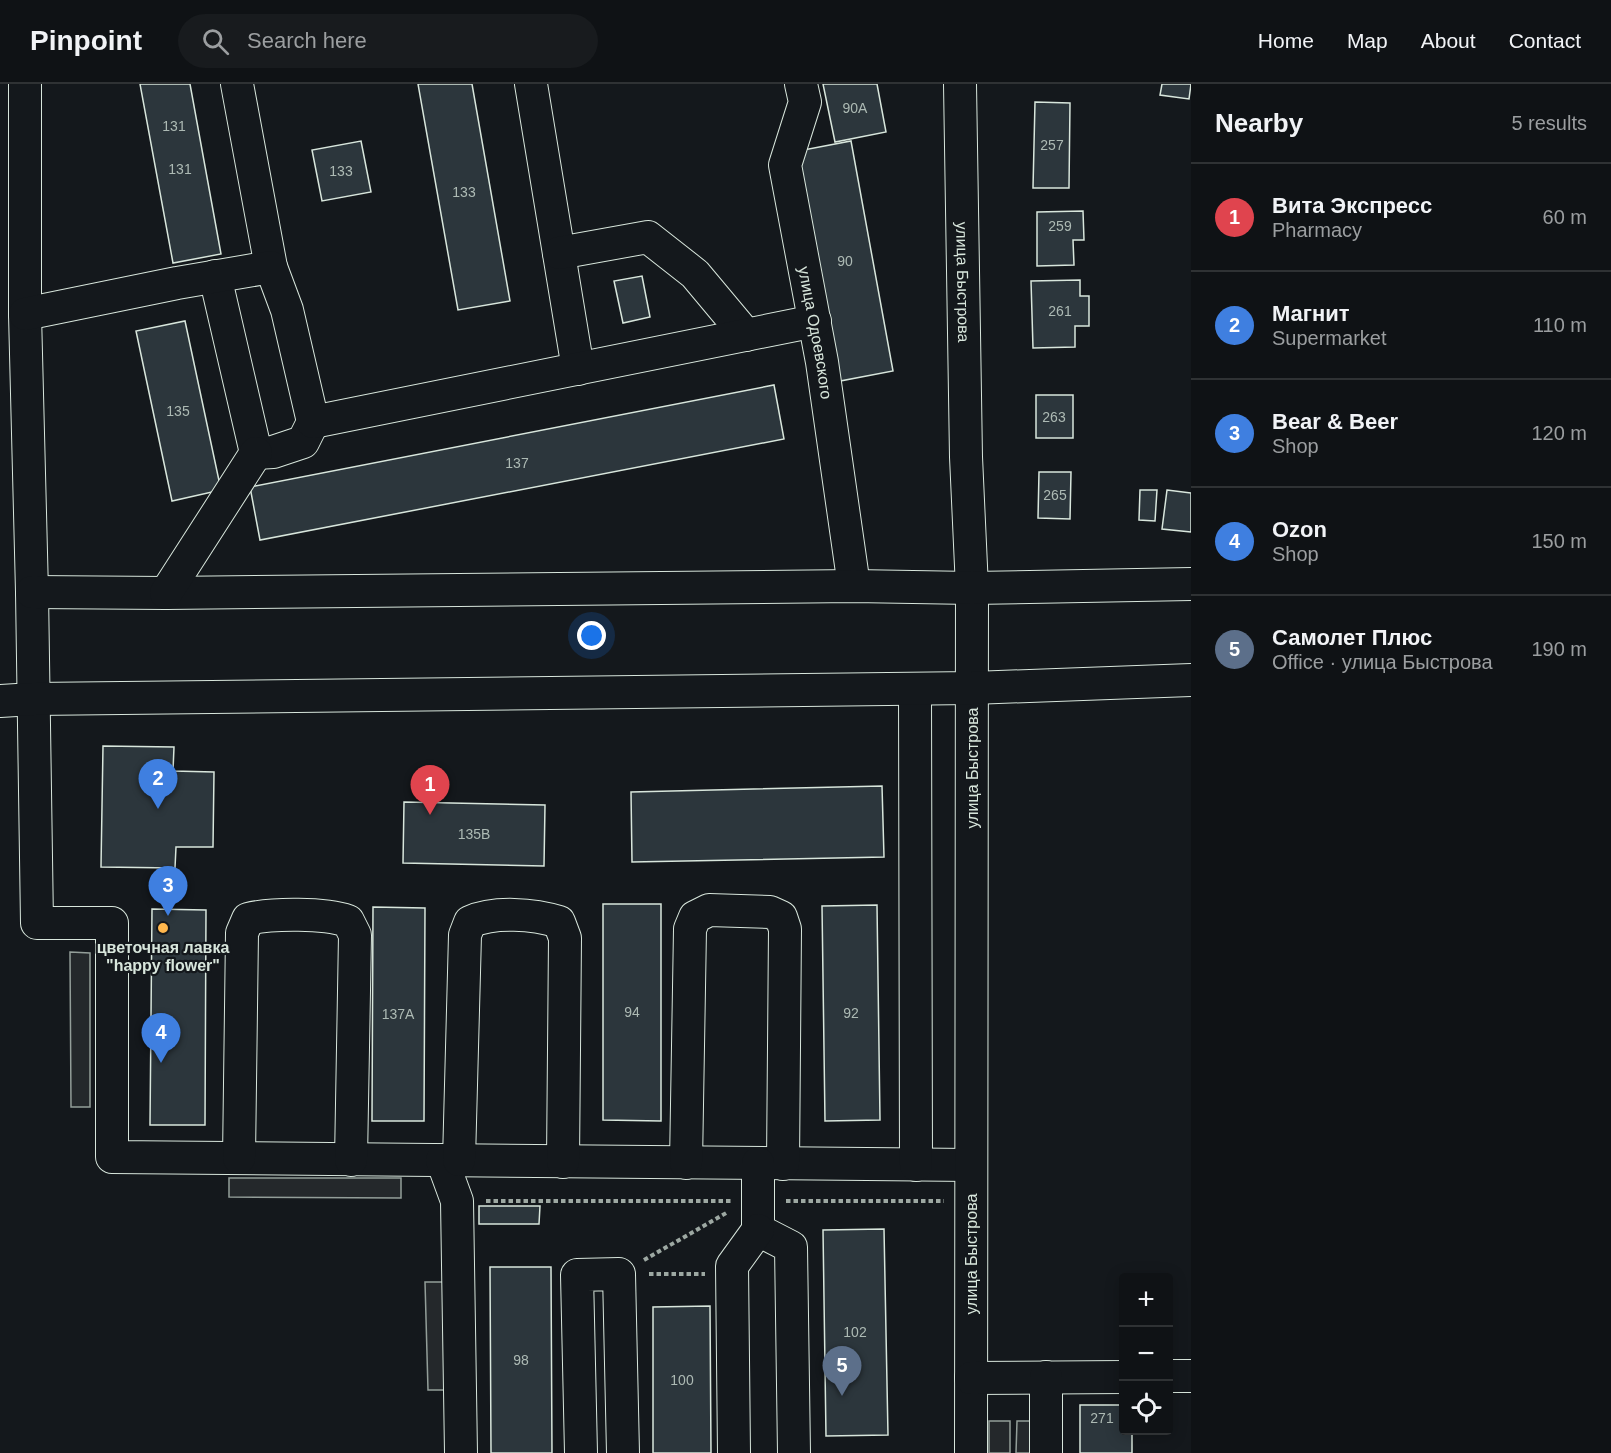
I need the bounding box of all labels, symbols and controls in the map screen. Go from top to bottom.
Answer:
search box [178,14,598,68]
text: Pinpoint [30,25,142,56]
icon: search [199,25,232,58]
text: Search here [247,28,367,53]
text: Home [1258,29,1314,52]
text: Map [1347,29,1388,52]
text: About [1421,29,1476,52]
text: Contact [1509,29,1581,52]
house number: 90А [843,100,868,116]
text: Nearby [1215,108,1303,138]
text: 5 results [1511,112,1587,134]
house number: 131 [162,118,186,134]
house number: 257 [1040,137,1064,153]
house number: 131 [168,161,192,177]
house number: 133 [329,163,353,179]
house number: 133 [452,184,476,200]
text: Вита Экспресс [1272,193,1432,218]
text: 1 [1229,206,1240,228]
text: 60 m [1543,206,1587,228]
house number: 259 [1048,218,1072,234]
text: Pharmacy [1272,219,1362,241]
street label: улица Быстрова [954,221,973,343]
house number: 90 [837,253,853,269]
street label: улица Одоевского [796,265,836,400]
text: Магнит [1272,301,1350,326]
house number: 261 [1048,303,1072,319]
text: 2 [1229,314,1240,336]
text: 110 m [1533,314,1587,336]
text: Supermarket [1272,327,1387,349]
house number: 135 [166,403,190,419]
house number: 263 [1042,409,1066,425]
text: Bear & Beer [1272,409,1398,434]
text: 3 [1229,422,1240,444]
text: 120 m [1531,422,1587,444]
text: Shop [1272,435,1319,457]
house number: 137 [505,455,529,471]
house number: 265 [1043,487,1067,503]
text: Ozon [1272,517,1327,542]
text: 4 [1229,530,1240,552]
text: 150 m [1531,530,1587,552]
text: Shop [1272,543,1319,565]
your location [577,621,606,650]
text: Самолет Плюс [1272,625,1432,650]
text: 5 [1229,638,1240,660]
text: 190 m [1531,638,1587,660]
text: Office · улица Быстрова [1272,651,1493,673]
street label: улица Быстрова [964,708,981,828]
pin: 2 [138,760,178,809]
pin: 1 [410,766,450,815]
house number: 135В [458,826,490,842]
pin: 3 [148,866,188,916]
marker: цветочная лавка "happy flower" [156,921,170,935]
place label: цветочная лавка "happy flower" [97,939,229,974]
house number: 94 [624,1004,640,1020]
house number: 92 [843,1005,859,1021]
house number: 137А [382,1006,415,1022]
pin: 4 [142,1014,180,1063]
street label: улица Быстрова [963,1194,980,1314]
map controls [1119,1273,1173,1435]
button: + [1119,1273,1173,1327]
house number: 102 [843,1324,867,1340]
button: − [1119,1327,1173,1381]
pin: 5 [822,1346,862,1396]
house number: 98 [513,1352,529,1368]
house number: 100 [670,1372,694,1388]
button: locate [1119,1381,1173,1435]
house number: 271 [1090,1410,1114,1426]

